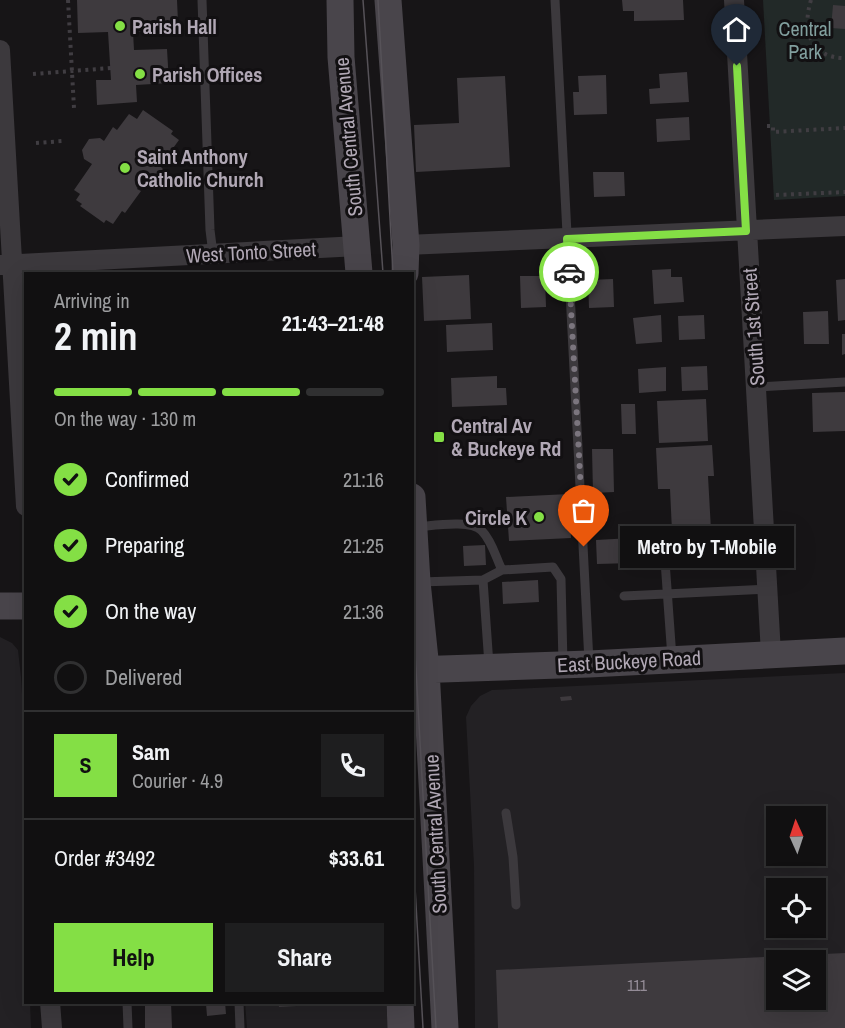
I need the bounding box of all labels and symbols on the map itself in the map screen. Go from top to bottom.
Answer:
pin [711,4,762,66]
place label: Parish Hall [132,13,217,40]
park label: Central Park [779,15,831,65]
marker: Parish Hall [113,19,127,33]
street label: South Central Avenue [328,56,368,218]
place label: Parish Offices [152,61,262,88]
marker: Parish Offices [133,67,147,81]
place label: Saint Anthony Catholic Church [137,143,264,193]
marker: Saint Anthony Catholic Church [118,161,132,175]
street label: West Tonto Street [185,235,317,269]
courier [539,242,599,302]
street label: South 1st Street [735,267,771,387]
place label: Central Av & Buckeye Rd [451,412,561,462]
marker: Central Av & Buckeye Rd [432,430,446,444]
pin [558,485,609,547]
place label: Circle K [465,504,527,531]
marker: Circle K [532,510,546,524]
callout: Metro by T-Mobile [620,526,794,568]
street label: East Buckeye Road [556,644,702,678]
street label: South Central Avenue [417,754,453,914]
north arrow [766,806,826,866]
house number: 111 [627,974,648,996]

